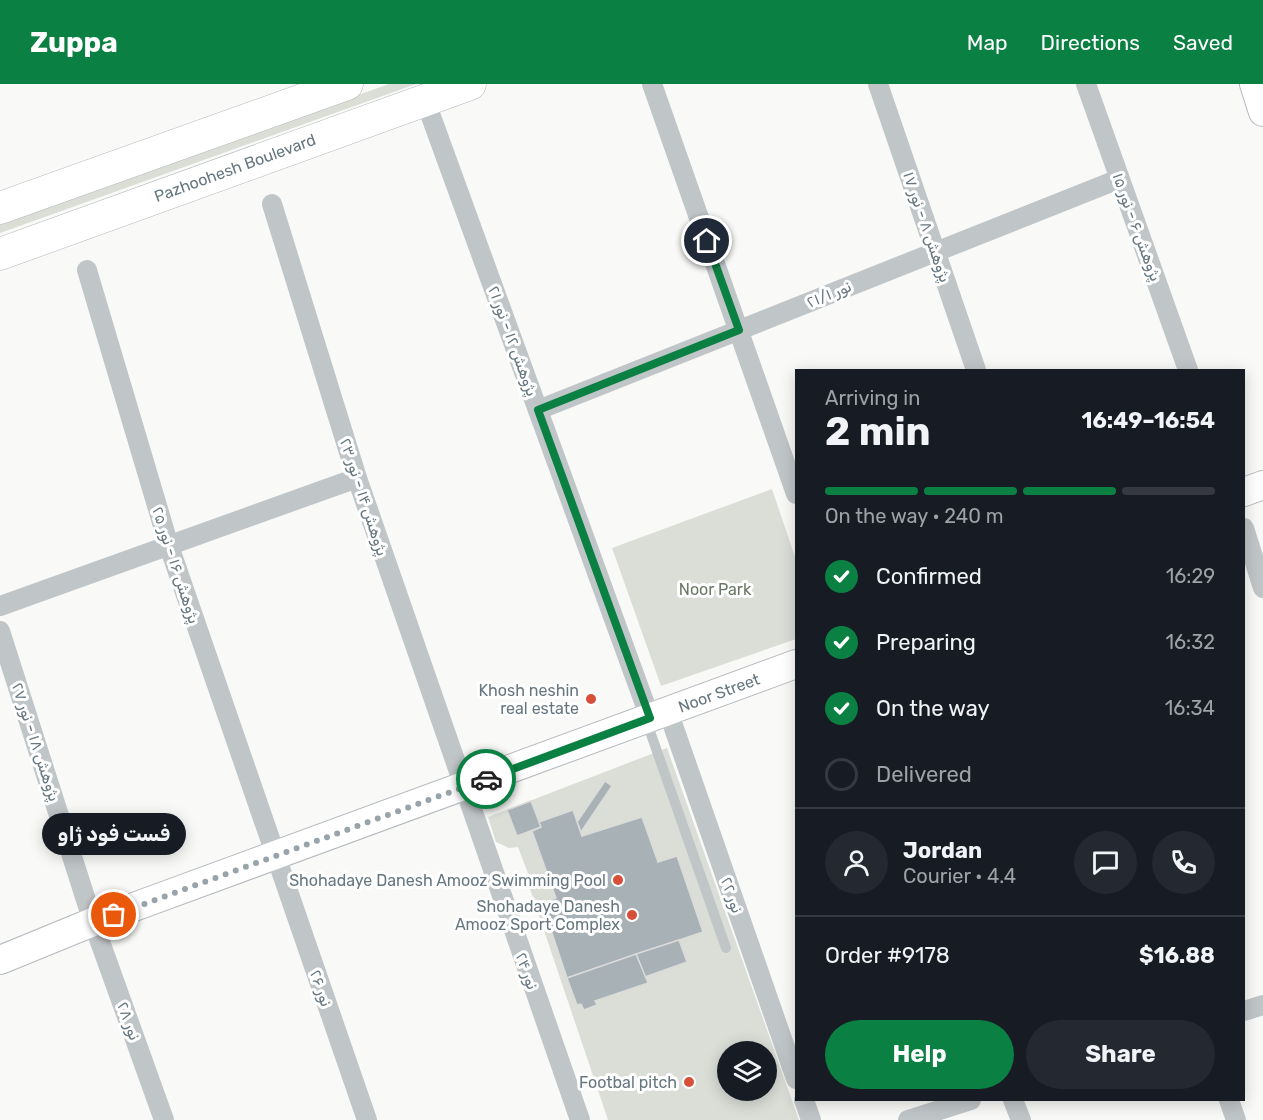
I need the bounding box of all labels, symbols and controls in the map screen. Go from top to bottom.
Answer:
text: Zuppa [30,26,118,59]
text: Map [967,30,1008,55]
text: Directions [1041,30,1140,55]
text: Saved [1173,30,1233,55]
street label: Pazhoohesh Boulevard [152,130,318,206]
street label: پژوهش ۸ - نور ۱۷ [898,169,955,285]
street label: پژوهش ۶ - نور ۱۵ [1108,170,1165,284]
pin [681,215,732,266]
icon: home [690,224,723,257]
street label: نور ۲۱/۱ [804,276,855,313]
street label: پژوهش ۱۲ - نور ۲۱ [483,283,542,399]
text: Arriving in [825,386,920,410]
text: 16:49–16:54 [1082,407,1215,434]
text: 2 min [825,409,931,455]
street label: پژوهش ۱۴ - نور ۲۳ [335,436,392,559]
street label: پژوهش ۱۶ - نور ۲۵ [147,504,204,626]
text: On the way · 240 m [825,504,1004,528]
icon: check [825,560,858,593]
text: Confirmed [876,563,982,590]
text: 16:29 [1166,564,1215,588]
park label: Noor Park [679,580,752,599]
icon: check [825,626,858,659]
text: Preparing [876,629,976,656]
text: 16:32 [1166,630,1215,654]
street label: Noor Street [676,669,762,717]
street label: پژوهش ۱۸ - نور ۲۷ [7,680,64,804]
place label: Khosh neshin real estate [479,681,579,718]
marker: Khosh neshin real estate [584,692,598,706]
icon: check [825,692,858,725]
text: On the way [876,695,990,722]
text: 16:34 [1165,696,1215,720]
courier [456,749,516,809]
text: Delivered [876,761,972,788]
icon: car [470,763,503,796]
callout: فست فود ژاو [42,813,186,855]
text: فست فود ژاو [58,822,170,846]
button: person [825,831,888,894]
button: chat [1074,831,1137,894]
button: phone [1152,831,1215,894]
text: Jordan [903,837,982,864]
text: Courier · 4.4 [903,864,1016,888]
place label: Shohadaye Danesh Amooz Swimming Pool [289,871,606,890]
marker: Shohadaye Danesh Amooz Swimming Pool [611,873,625,887]
street label: نور ۲۲ [716,874,747,916]
pin [88,889,139,940]
place label: Shohadaye Danesh Amooz Sport Complex [455,897,620,934]
icon: bag [97,898,130,931]
marker: Shohadaye Danesh Amooz Sport Complex [625,908,639,922]
text: Order #9178 [825,942,950,969]
text: $16.88 [1139,942,1215,969]
street label: نور ۲۴ [511,950,542,993]
street label: نور ۲۶ [305,967,336,1009]
street label: نور ۲۸ [112,999,145,1043]
button: Help [825,1020,1014,1089]
button: Share [1026,1020,1215,1089]
map controls [717,1041,777,1101]
button: layers [717,1041,777,1101]
place label: Footbal pitch [579,1073,677,1092]
marker: Footbal pitch [682,1075,696,1089]

